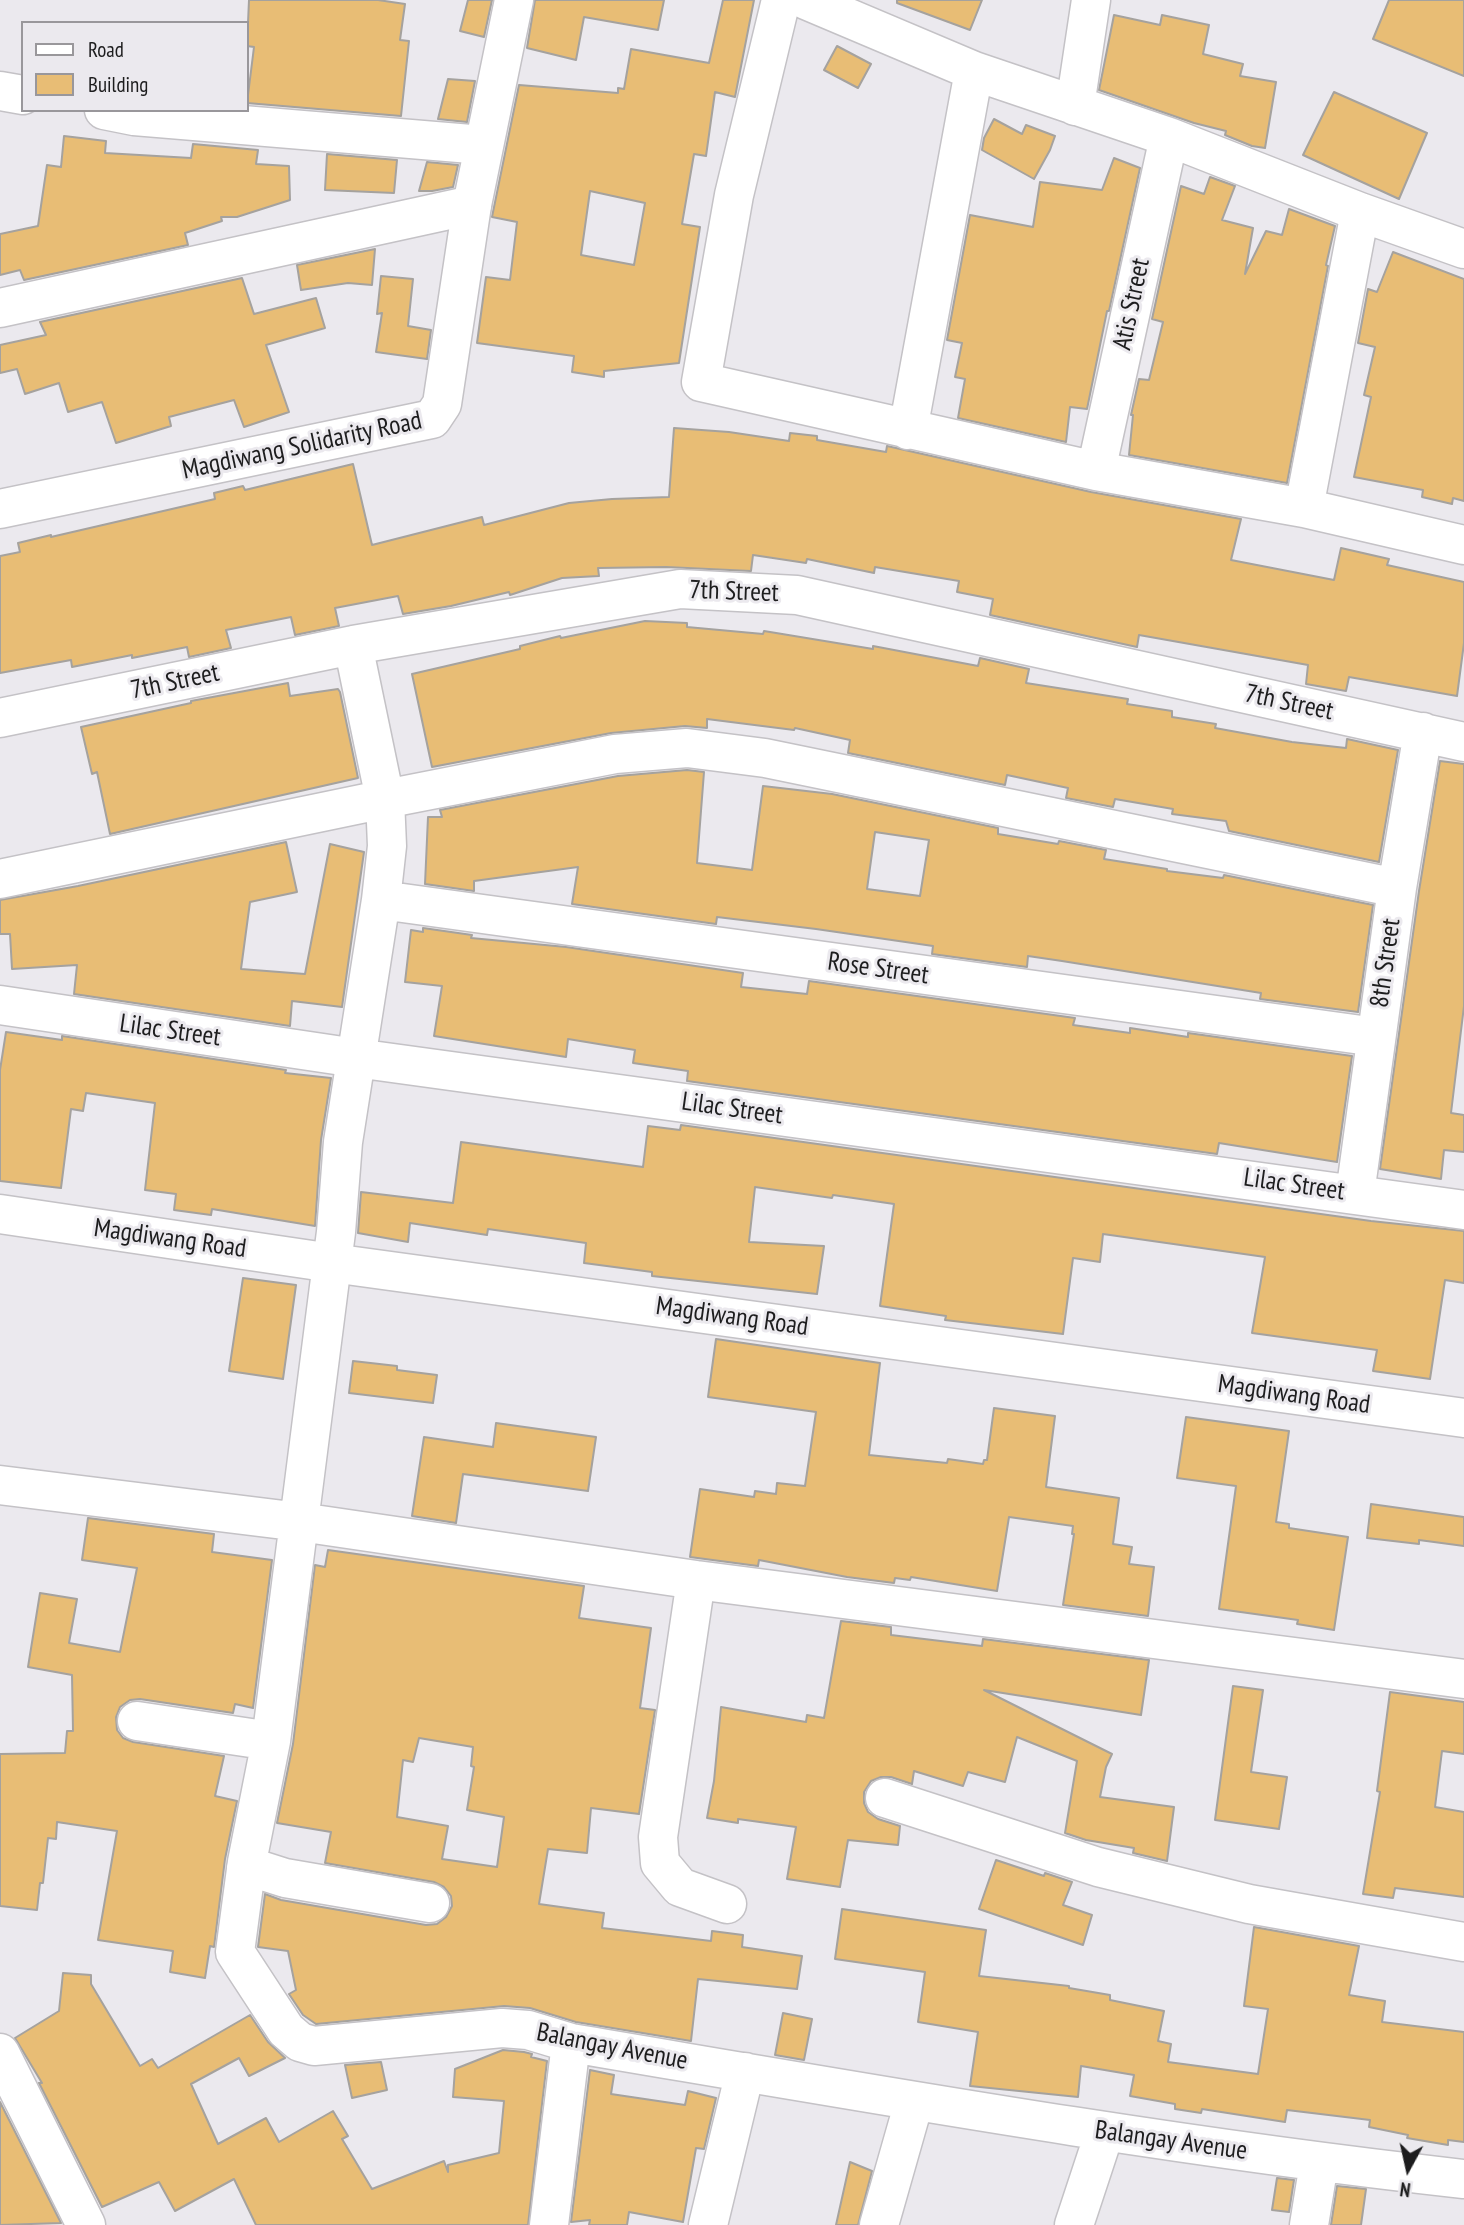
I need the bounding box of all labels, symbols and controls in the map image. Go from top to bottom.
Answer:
legend [21,21,248,112]
text: Road [88,36,124,63]
text: Building [88,71,148,98]
street label: Atis Street [1107,255,1157,353]
street label: Magdiwang Solidarity Road [179,405,425,487]
street label: 7th Street [689,575,779,609]
street label: 7th Street [128,657,222,707]
street label: 7th Street [1242,678,1336,728]
street label: 8th Street [1364,916,1408,1010]
street label: Rose Street [826,946,930,992]
street label: Lilac Street [118,1008,222,1054]
street label: Lilac Street [680,1086,784,1132]
street label: Lilac Street [1242,1162,1346,1208]
street label: Magdiwang Road [92,1213,248,1265]
street label: Magdiwang Road [654,1291,810,1343]
street label: Magdiwang Road [1216,1369,1372,1421]
street label: Balangay Avenue [534,2017,690,2077]
street label: Balangay Avenue [1093,2115,1249,2167]
north arrow [1373,2134,1443,2204]
text: N [1398,2177,1412,2202]

